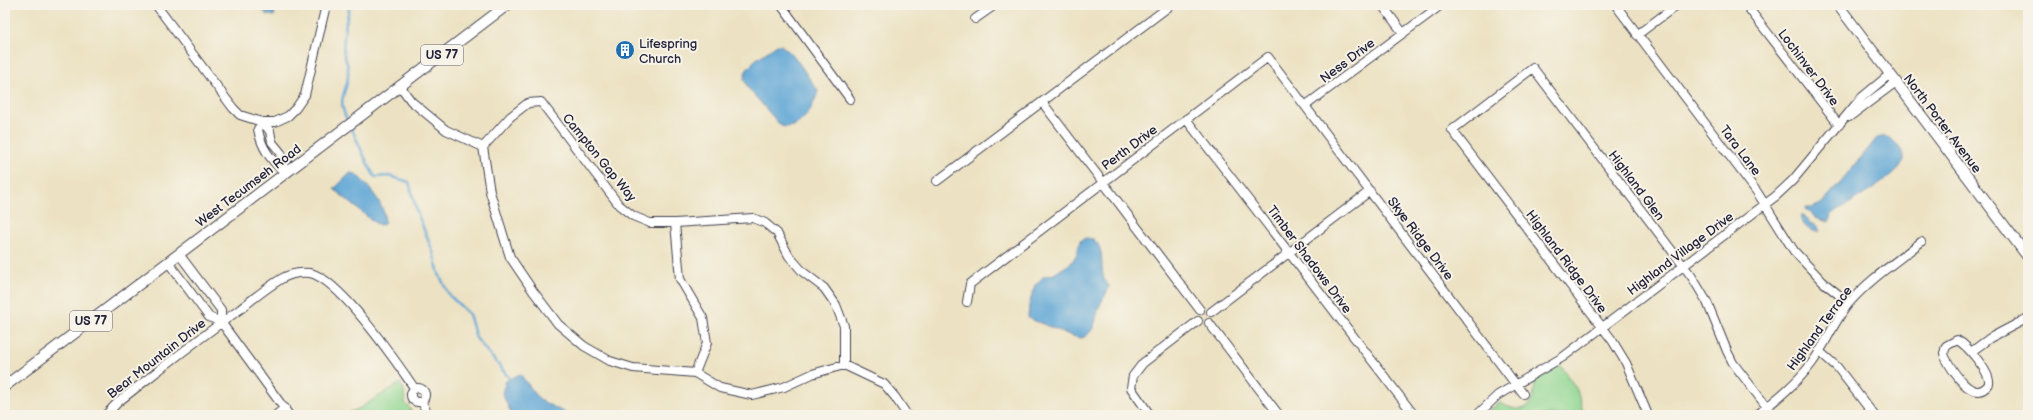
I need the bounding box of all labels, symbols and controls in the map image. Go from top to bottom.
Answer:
street label: Lochinver Drive [1774,26,1842,109]
street label: Ness Drive [1317,35,1378,87]
place label: Lifespring Church [639,36,697,67]
building icon: Lifespring Church [614,39,636,61]
road number: US 77 [421,45,463,65]
street label: North Porter Avenue [1900,71,1985,176]
street label: Campton Gap Way [559,110,640,205]
street label: Perth Drive [1099,122,1161,174]
street label: Tara Lane [1716,122,1764,179]
street label: West Tecumseh Road [193,141,304,231]
street label: Highland Glen [1605,148,1668,224]
street label: Skye Ridge Drive [1384,194,1457,284]
street label: Timber Shadows Drive [1264,203,1355,317]
street label: Highland Ridge Drive [1522,207,1610,316]
street label: Highland Village Drive [1624,208,1737,299]
street label: Highland Terrace [1784,283,1856,374]
road number: US 77 [70,311,112,331]
street label: Bear Mountain Drive [104,315,209,402]

